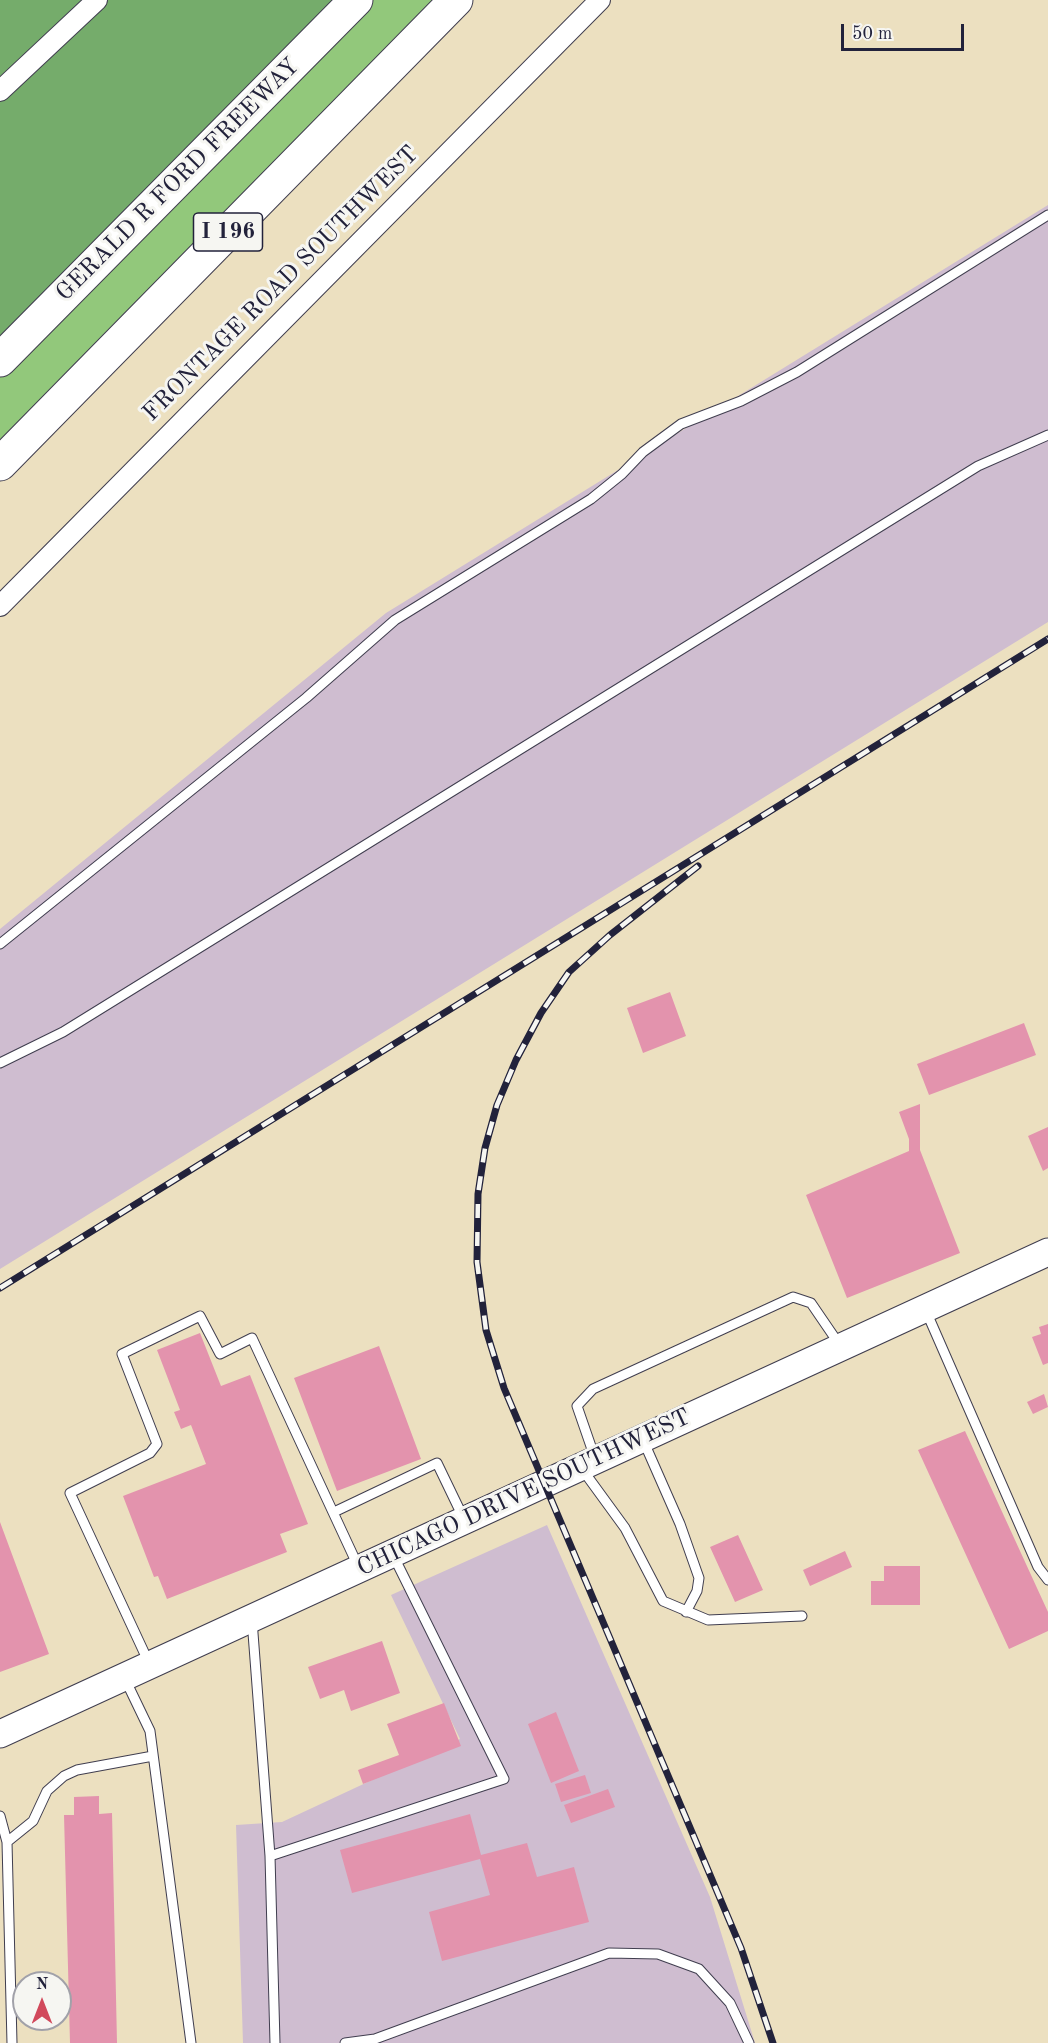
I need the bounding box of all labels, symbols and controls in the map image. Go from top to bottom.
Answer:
scale bar [844,12,967,50]
text: 50 m [852,25,892,43]
street label: GERALD R FORD FREEWAY [50,52,306,308]
street label: FRONTAGE ROAD SOUTHWEST [137,140,425,428]
road number: I 196 [194,213,262,251]
street label: CHICAGO DRIVE SOUTHWEST [353,1403,695,1583]
north arrow [12,1971,72,2031]
text: N [36,1977,48,1993]

